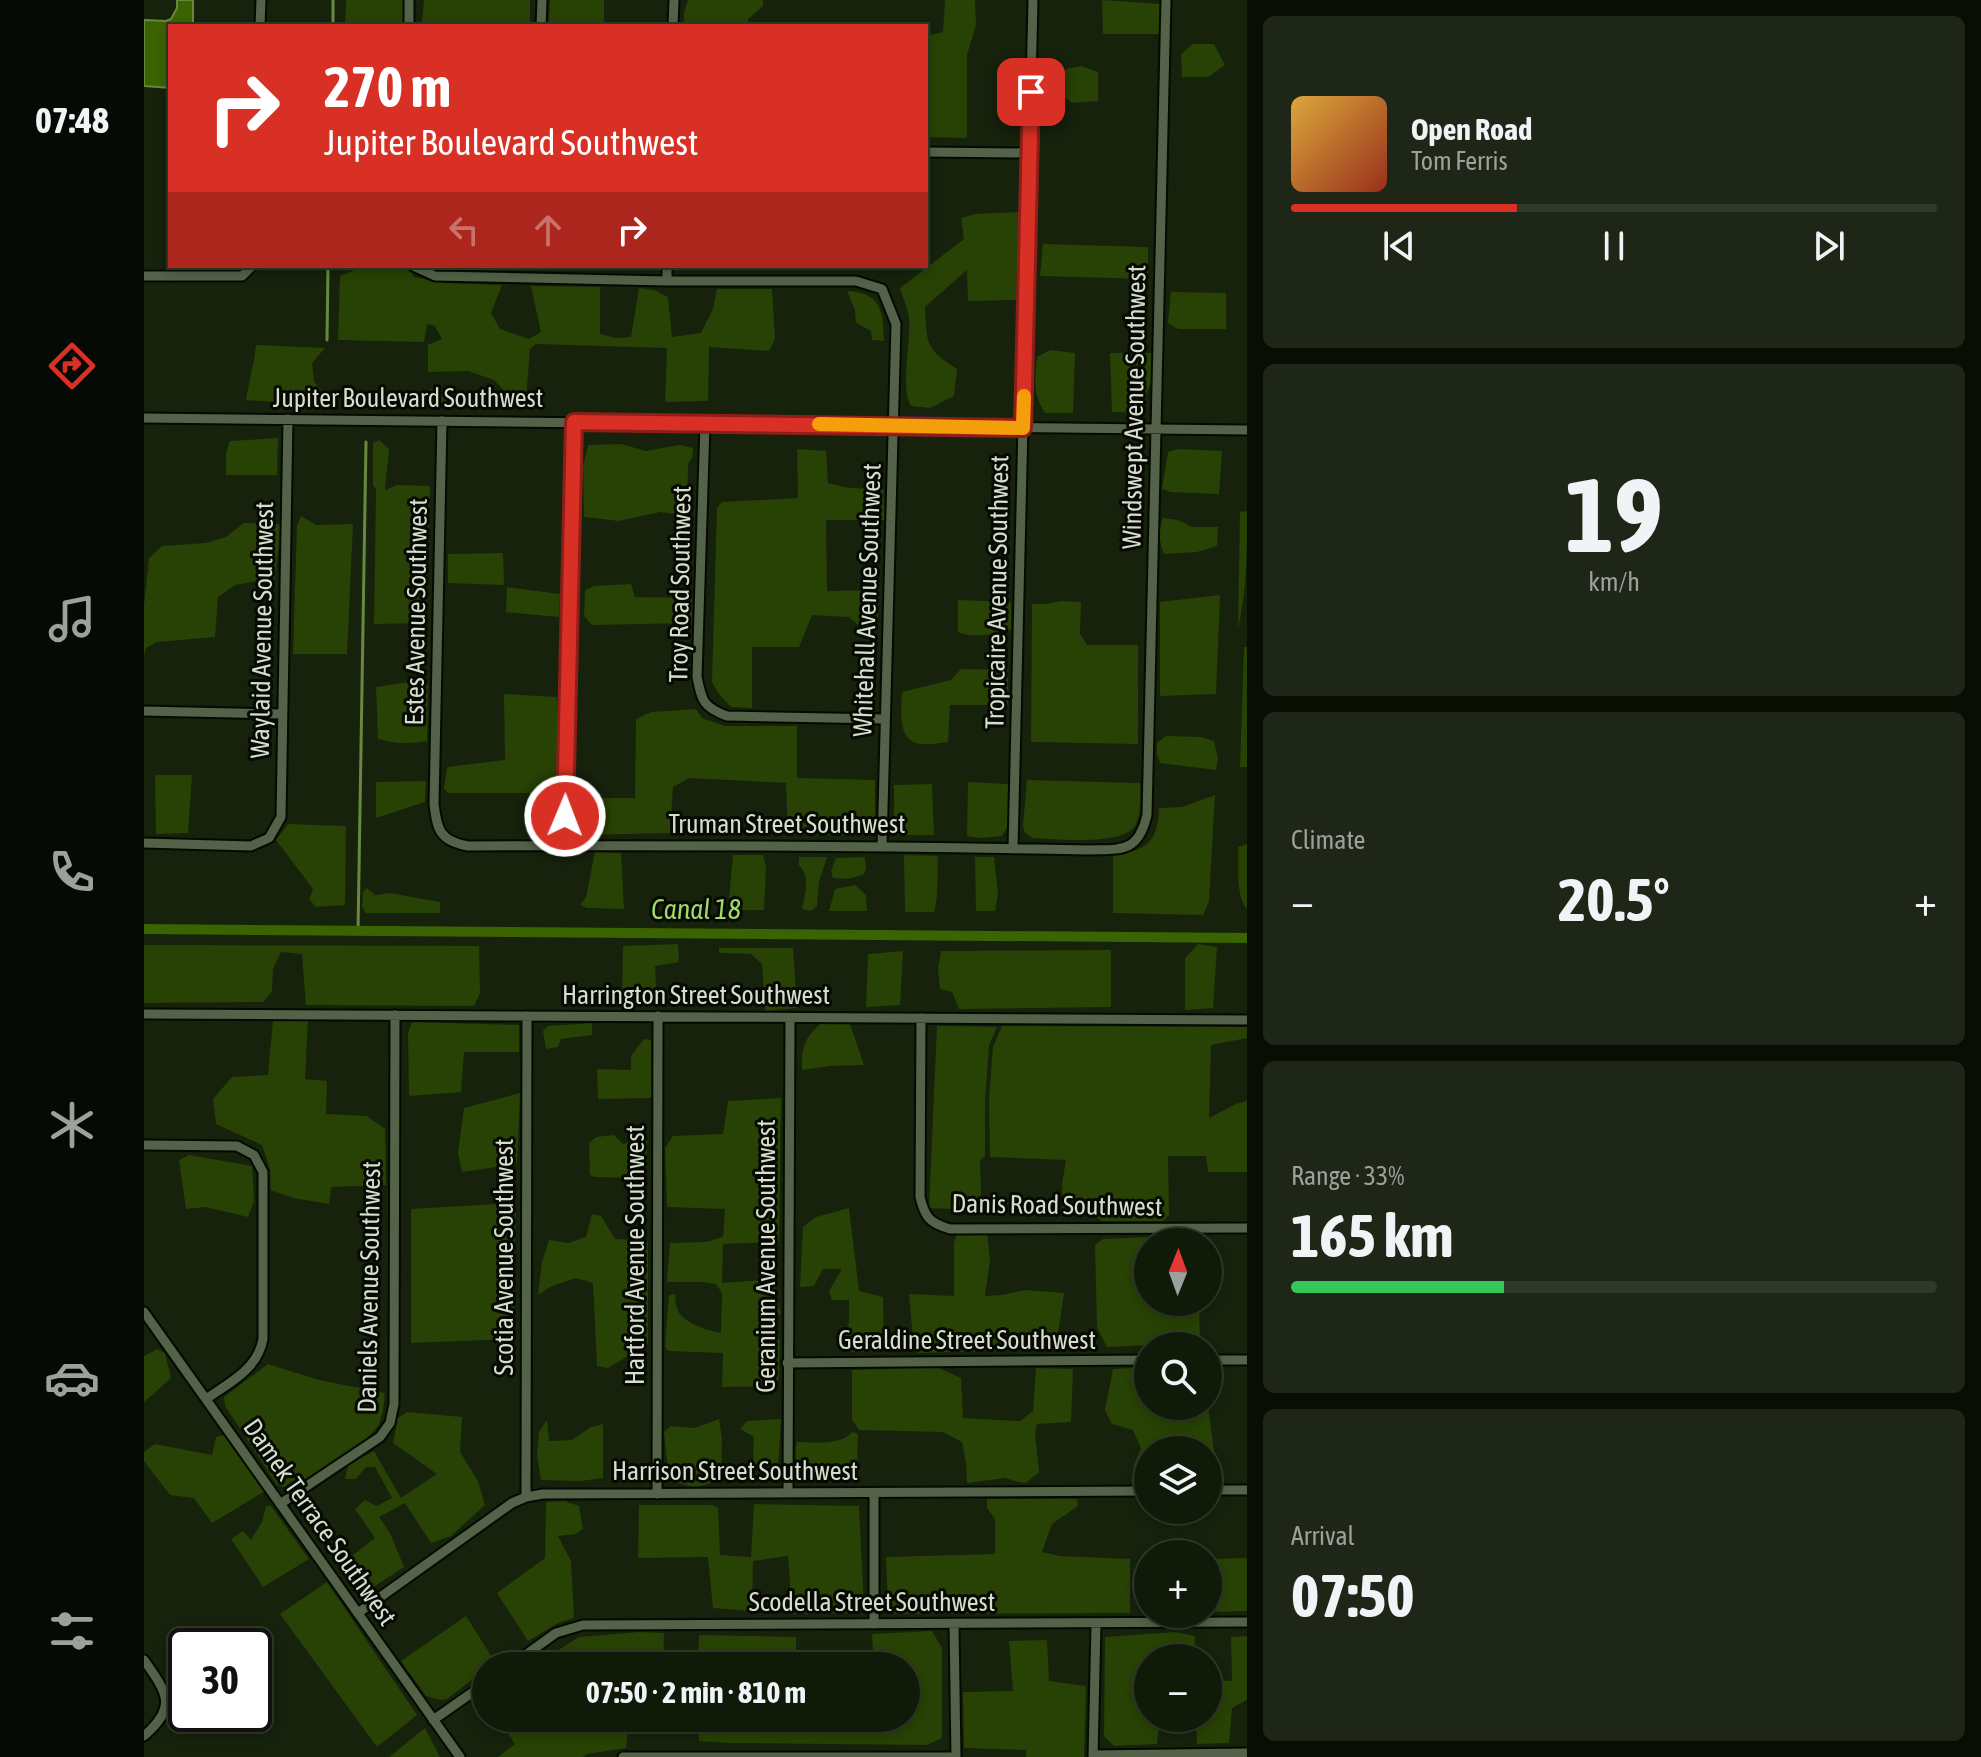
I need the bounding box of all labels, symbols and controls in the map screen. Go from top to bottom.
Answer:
text: 270 m [324,55,451,119]
icon: right [192,56,296,160]
pin [997,58,1065,126]
icon: arrive [1009,70,1053,114]
text: 07:48 [35,99,109,141]
text: Open Road [1411,112,1532,146]
text: Jupiter Boulevard Southwest [324,121,698,163]
text: Tom Ferris [1411,146,1508,176]
icon: left [442,208,486,252]
icon: ahead [526,208,570,252]
icon: right [610,208,654,252]
icon: previous [1377,224,1421,268]
icon: pause [1592,224,1636,268]
icon: next [1807,224,1851,268]
street label: Windswept Avenue Southwest [1117,265,1151,549]
icon: directions [44,338,100,394]
street label: Jupiter Boulevard Southwest [273,383,543,413]
street label: Tropicaire Avenue Southwest [980,455,1014,729]
text: 19 [1565,455,1663,574]
street label: Whitehall Avenue Southwest [847,463,887,737]
street label: Troy Road Southwest [663,486,697,682]
street label: Estes Avenue Southwest [399,498,433,726]
street label: Waylaid Avenue Southwest [245,501,279,759]
text: km/h [1588,567,1640,597]
icon: music [44,591,100,647]
position arrow [523,774,607,858]
street label: Truman Street Southwest [668,809,906,839]
text: Climate [1291,825,1365,855]
icon: phone [44,844,100,900]
text: 20.5° [1558,865,1670,934]
text: − [1291,875,1314,925]
text: + [1914,875,1937,925]
water label: Canal 18 [651,893,741,925]
street label: Harrington Street Southwest [562,980,830,1010]
icon: climate [44,1097,100,1153]
street label: Geranium Avenue Southwest [751,1119,781,1393]
street label: Hartford Avenue Southwest [620,1125,650,1385]
street label: Scotia Avenue Southwest [489,1139,519,1375]
street label: Daniels Avenue Southwest [352,1161,386,1413]
text: Range · 33% [1291,1161,1404,1191]
street label: Danis Road Southwest [951,1188,1163,1222]
text: 165 km [1291,1201,1453,1270]
north arrow [1134,1228,1222,1316]
map controls [1134,1228,1222,1732]
street label: Geraldine Street Southwest [838,1325,1096,1355]
button: search [1134,1332,1222,1420]
icon: car [44,1350,100,1406]
street label: Damek Terrace Southwest [237,1413,403,1631]
button: layers [1134,1436,1222,1524]
street label: Harrison Street Southwest [612,1456,858,1486]
text: Arrival [1291,1521,1355,1551]
button: + [1134,1540,1222,1628]
text: 07:50 [1291,1561,1414,1630]
street label: Scodella Street Southwest [749,1587,995,1617]
icon: filters [44,1603,100,1659]
speed limit sign: 30 [168,1628,272,1732]
button: − [1134,1644,1222,1732]
text: 07:50 · 2 min · 810 m [586,1675,806,1709]

